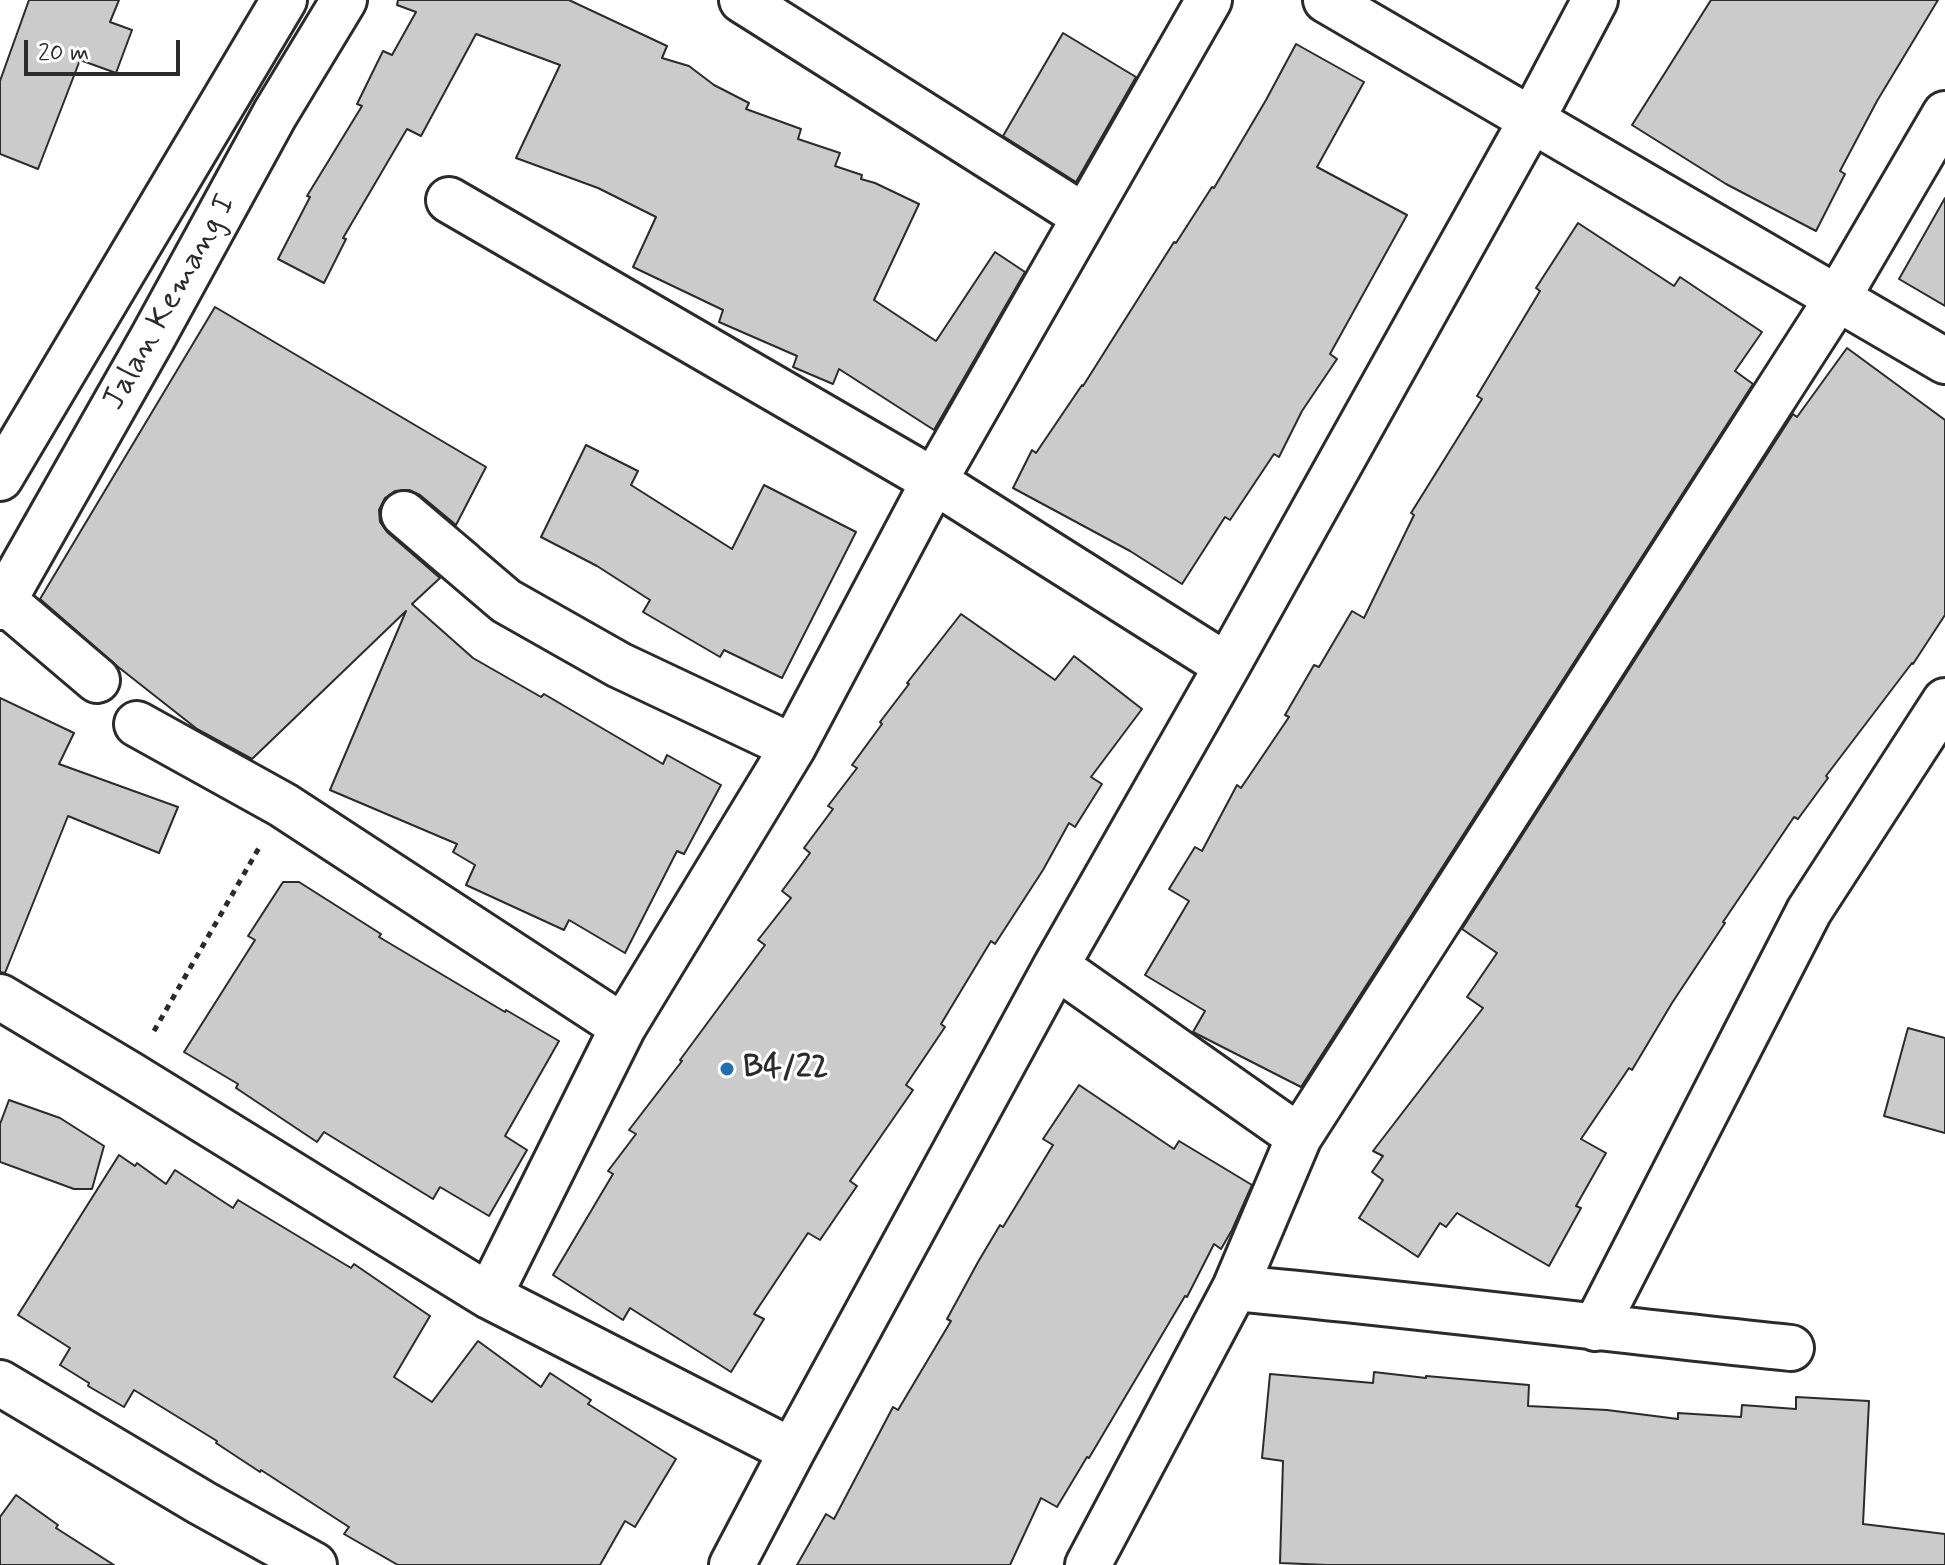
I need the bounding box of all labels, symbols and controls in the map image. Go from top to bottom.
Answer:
scale bar [28,24,184,74]
text: 20 m [38,38,89,69]
street label: Jalan Kemang I [96,188,246,418]
place label: B4/22 [743,1050,828,1088]
marker: B4/22 [718,1060,736,1078]

